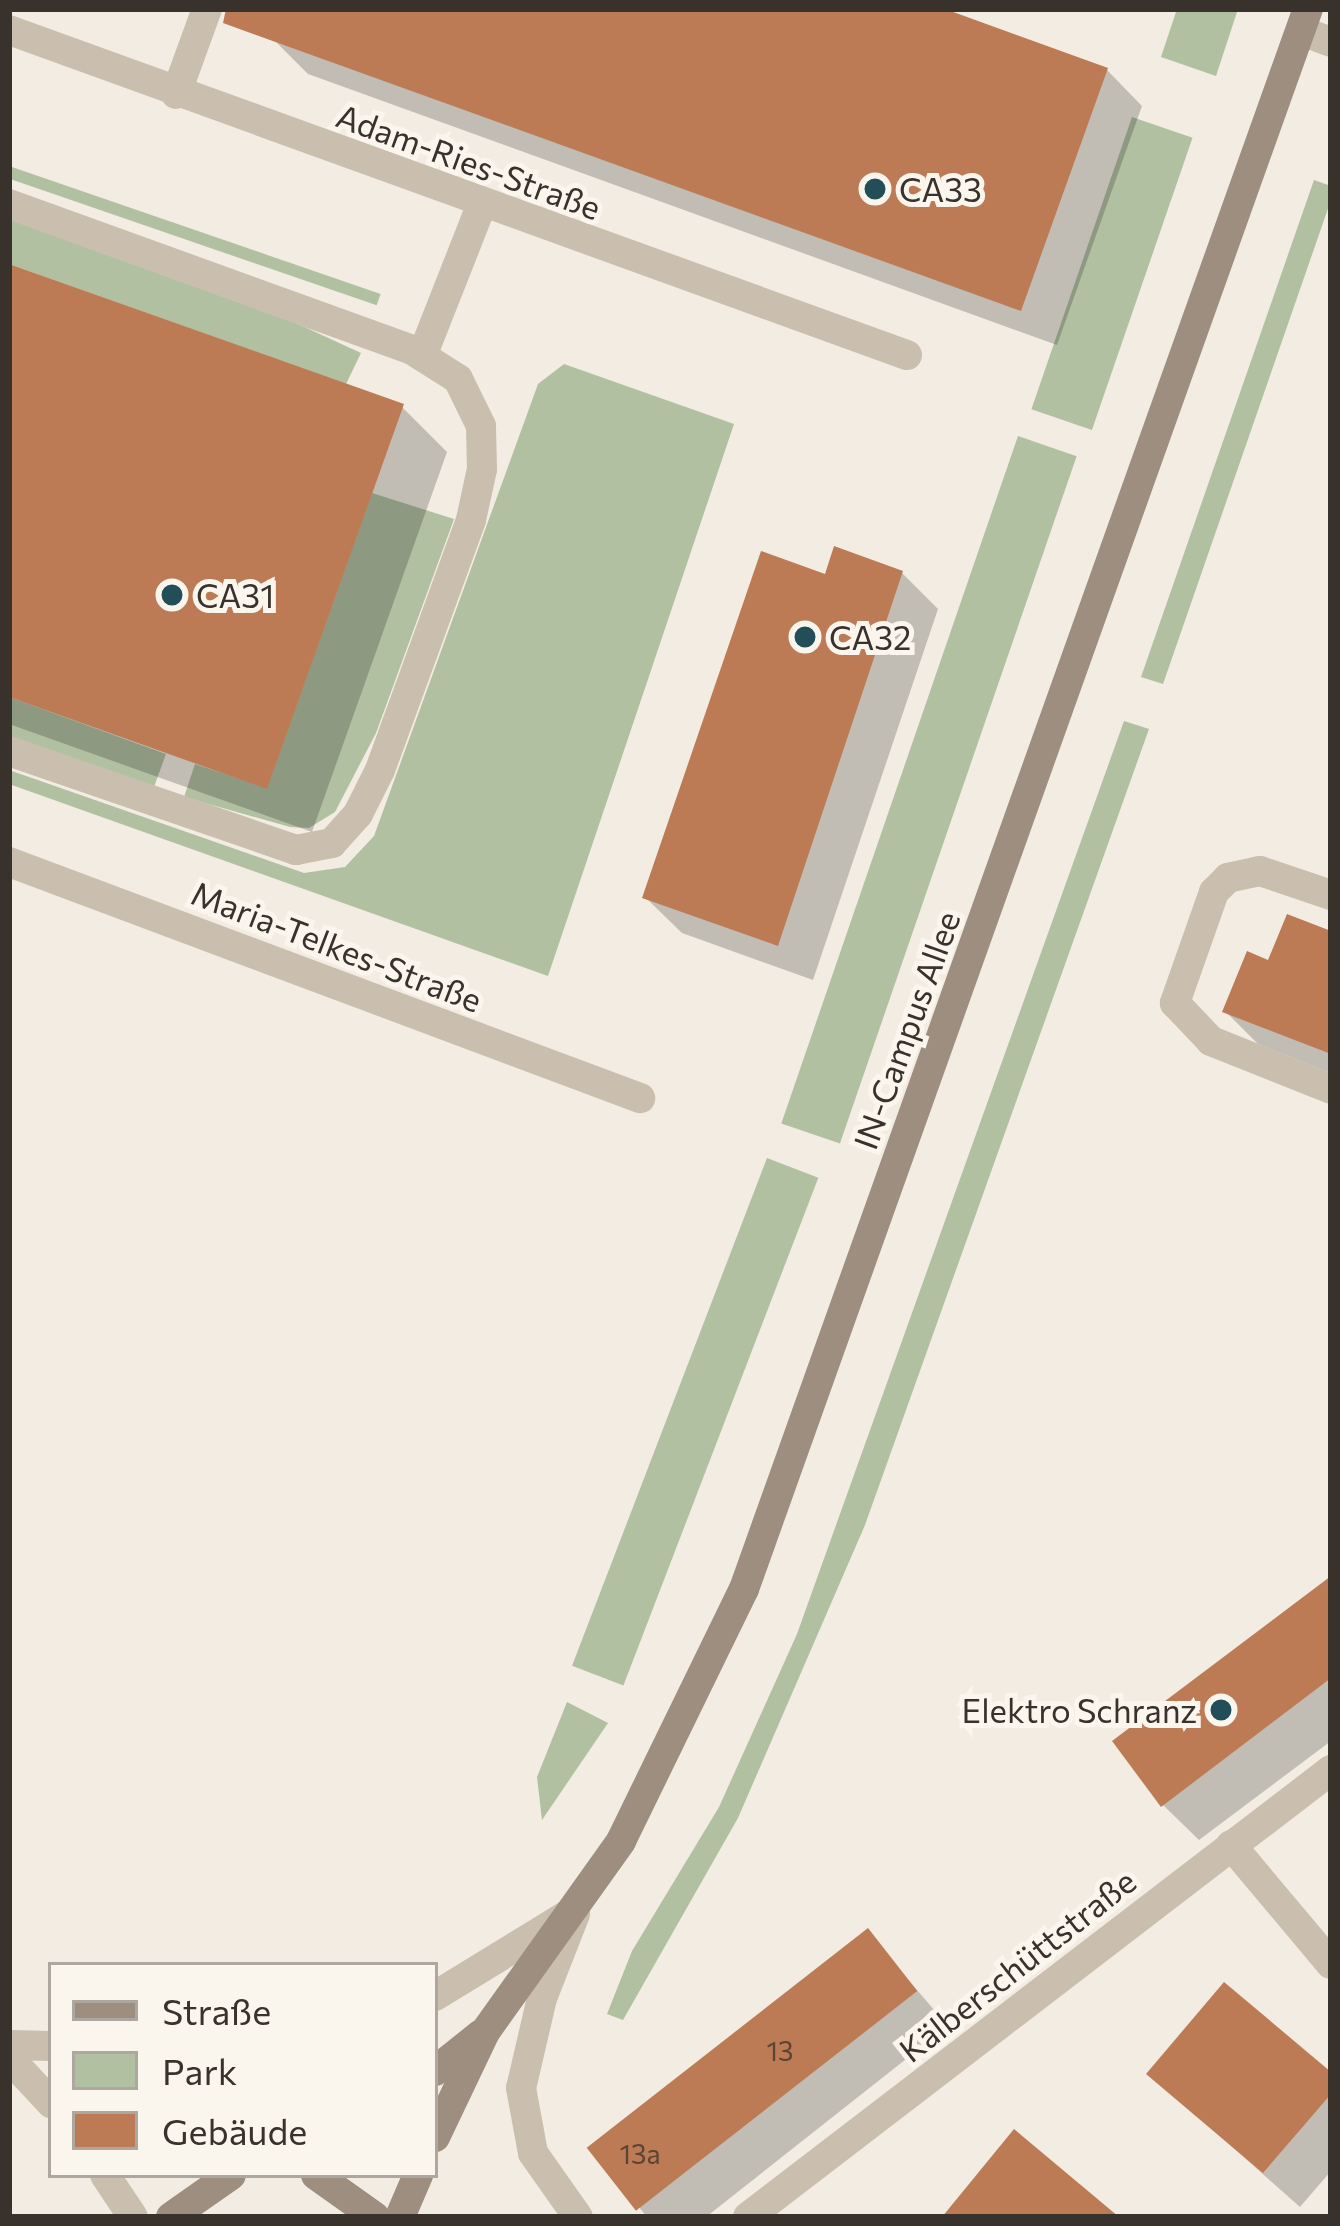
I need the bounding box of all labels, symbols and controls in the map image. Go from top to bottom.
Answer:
street label: Adam-Ries-Straße [332,95,606,227]
place label: CA33 [899,169,982,209]
marker: CA33 [862,176,888,202]
place label: CA31 [196,575,274,615]
marker: CA31 [159,582,185,608]
place label: CA32 [829,617,911,657]
marker: CA32 [792,624,818,650]
street label: Maria-Telkes-Straße [186,872,488,1020]
street label: IN-Campus Allee [845,906,967,1154]
place label: Elektro Schranz [962,1690,1197,1730]
marker: Elektro Schranz [1208,1697,1234,1723]
street label: Kälberschüttstraße [891,1860,1143,2070]
legend [48,1962,438,2178]
text: Straße [162,1988,271,2032]
house number: 13 [767,2035,793,2067]
text: Park [162,2048,237,2092]
text: Gebäude [162,2108,307,2152]
house number: 13a [619,2138,661,2170]

